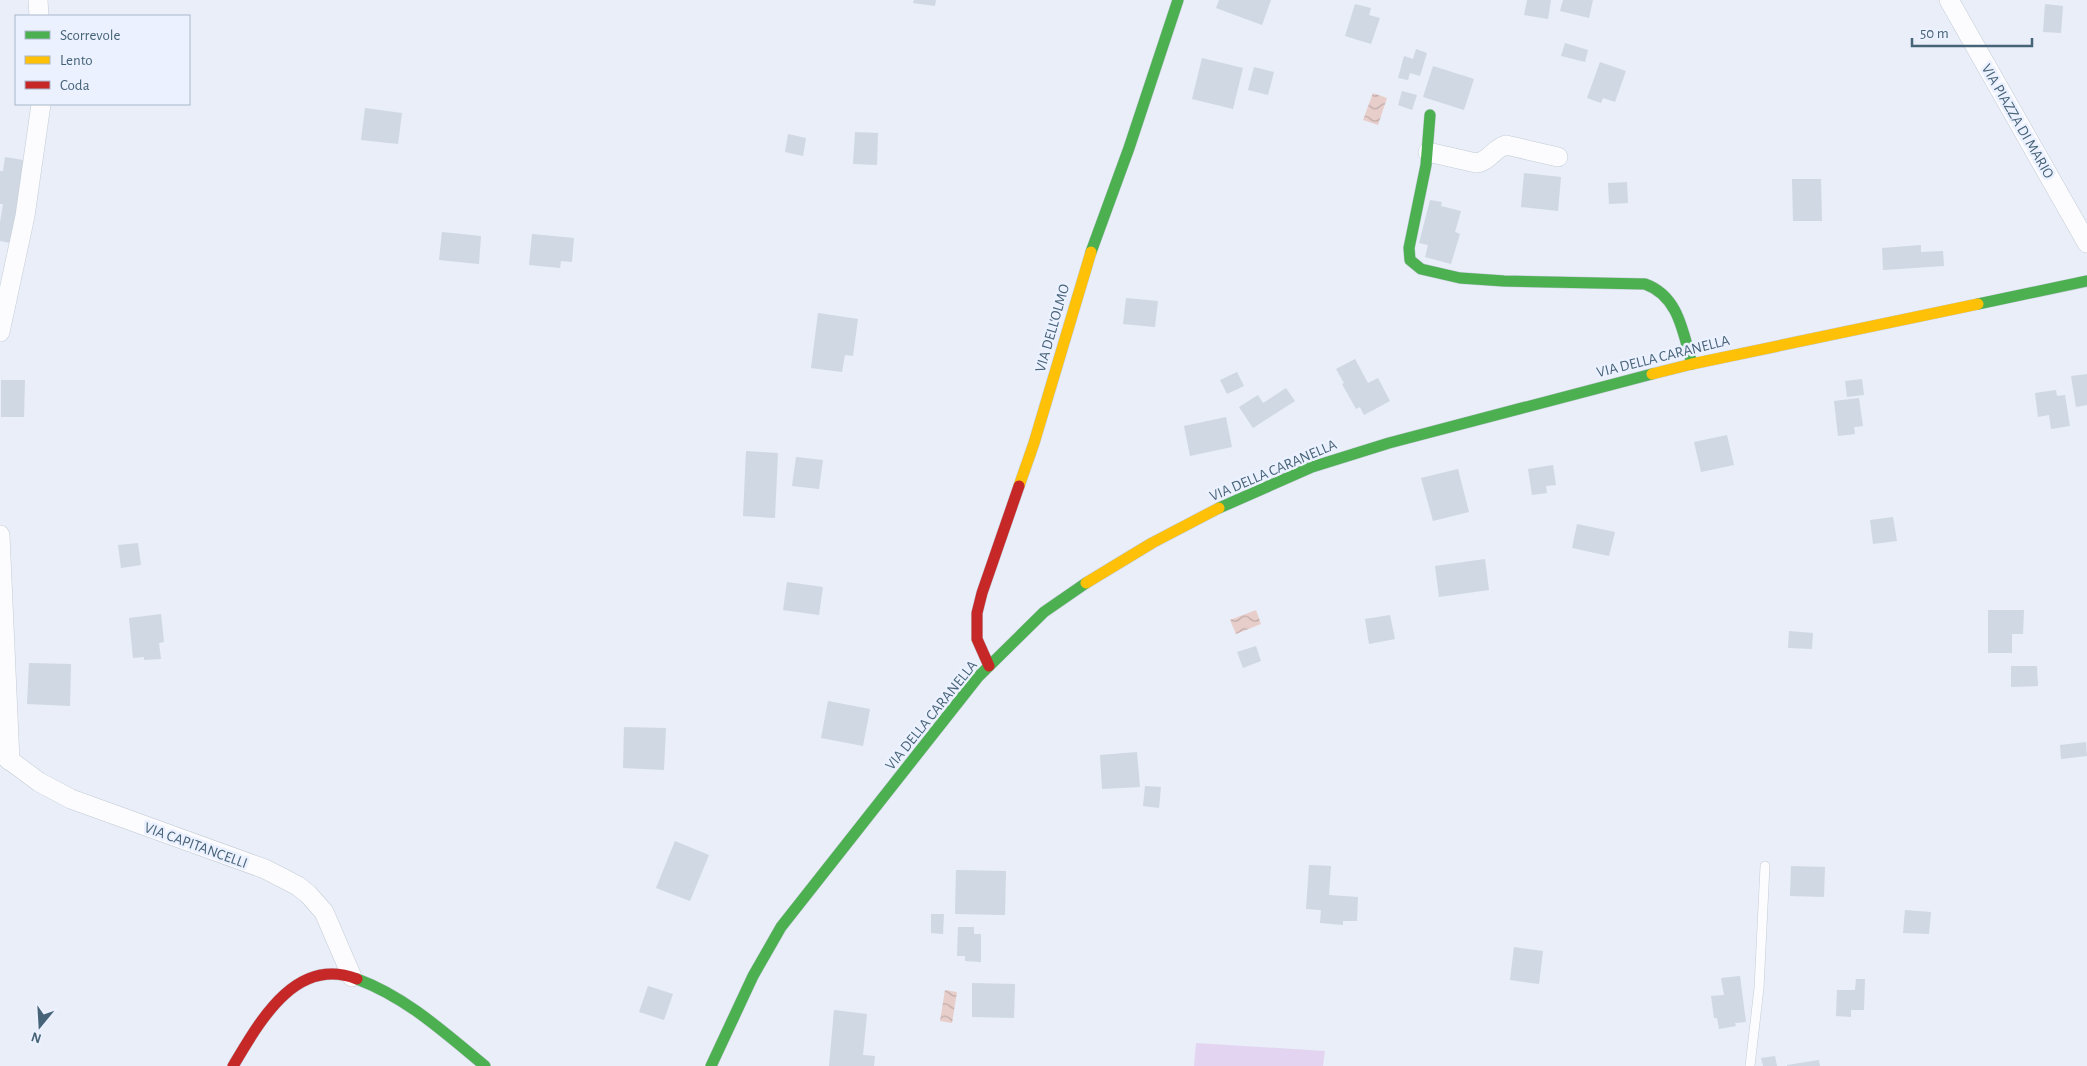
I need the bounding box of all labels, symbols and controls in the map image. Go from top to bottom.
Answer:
legend [15,15,190,105]
scale bar [1912,15,2032,47]
text: 50 m [1920,26,1949,41]
text: Scorrevole [60,28,121,43]
text: Lento [60,53,93,68]
street label: VIA PIAZZA DI MARIO [1979,61,2056,181]
text: Coda [60,78,90,93]
street label: VIA DELL'OLMO [1033,282,1072,374]
street label: VIA DELLA CARANELLA [1595,333,1731,380]
street label: VIA DELLA CARANELLA [1208,437,1339,504]
street label: VIA DELLA CARANELLA [883,657,980,773]
street label: VIA CAPITANCELLI [142,820,249,871]
north arrow [15,1001,65,1051]
text: N [29,1029,43,1046]

